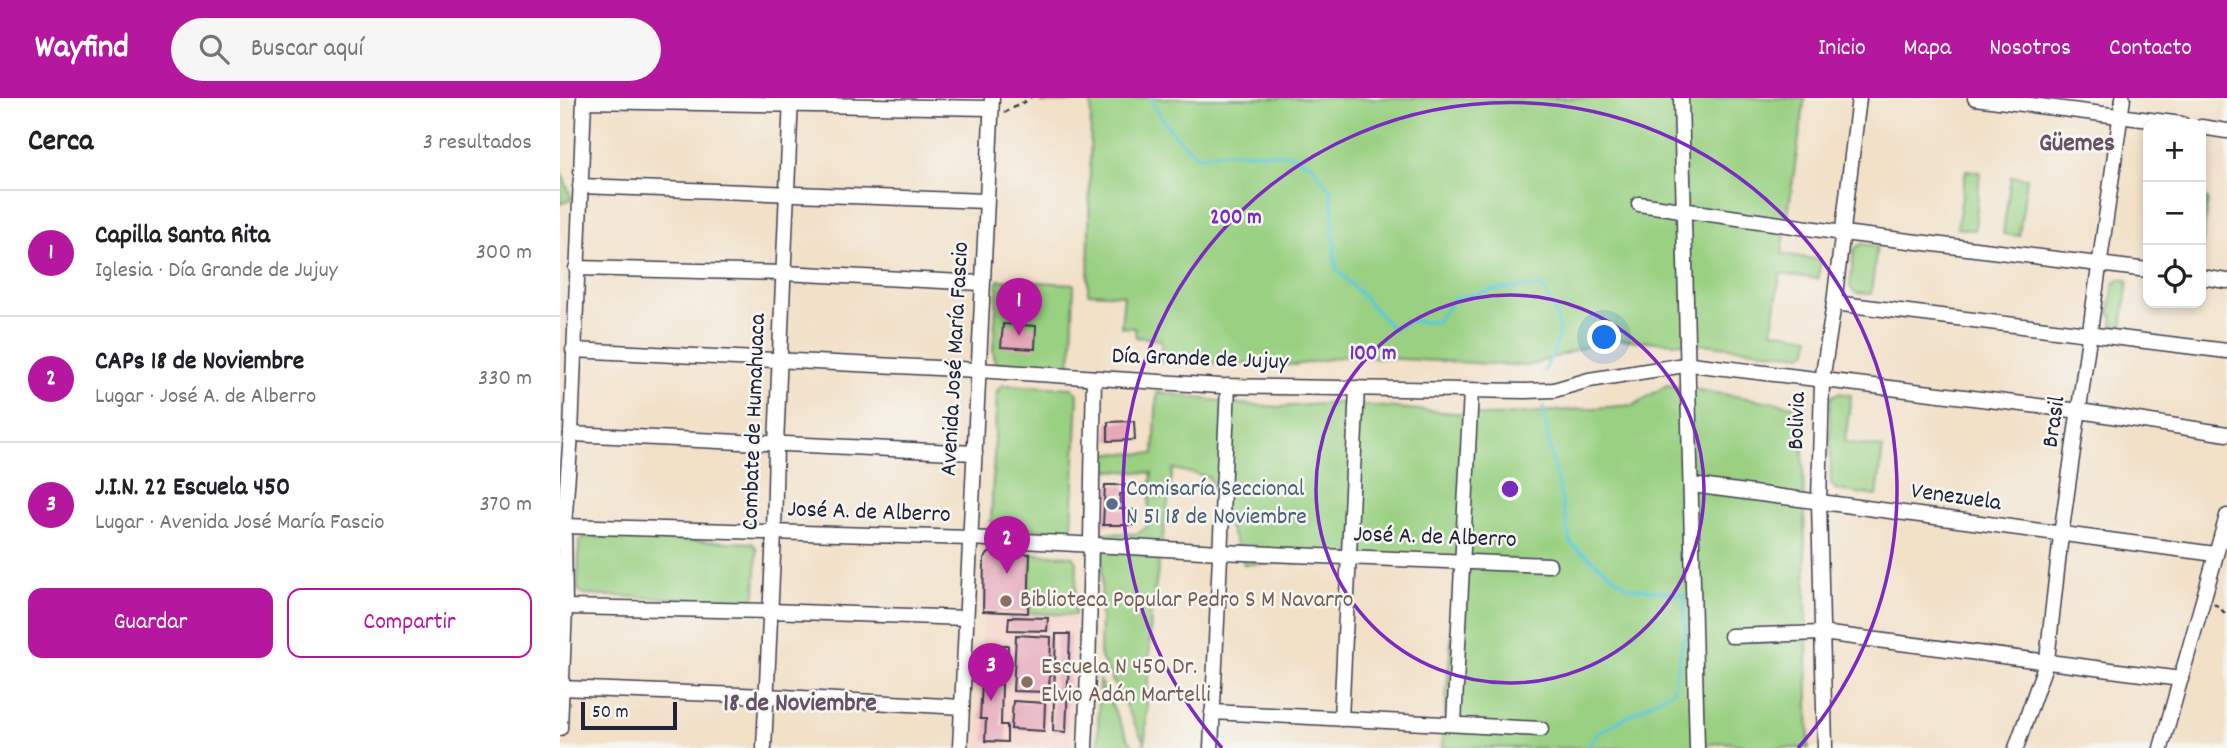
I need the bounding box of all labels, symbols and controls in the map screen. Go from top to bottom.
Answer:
search box [171,18,661,81]
text: Wayfind [35,26,129,73]
icon: search [195,30,233,68]
text: Buscar aquí [251,31,363,68]
text: Inicio [1818,32,1866,66]
text: Mapa [1904,32,1951,66]
text: Nosotros [1989,32,2071,66]
text: Contacto [2109,32,2192,66]
map controls [2143,119,2206,308]
button: + [2143,119,2206,182]
text: Cerca [28,122,93,165]
district label: Güemes [2039,126,2115,163]
text: 3 resultados [423,127,532,160]
button: − [2143,182,2206,245]
text: 200 m [1210,204,1262,234]
text: Capilla Santa Rita [95,218,270,255]
text: 1 [48,237,54,270]
text: 300 m [476,237,532,270]
street label: Avenida José María Fascio [933,241,979,477]
button: locate [2143,245,2206,308]
text: Iglesia · Día Grande de Jujuy [95,255,338,288]
pin: 1 [996,278,1042,336]
street label: Combate de Humahuaca [734,312,776,531]
your location [1587,320,1621,354]
street label: Día Grande de Jujuy [1111,340,1290,380]
text: 100 m [1350,340,1396,370]
text: CAPs 18 de Noviembre [95,344,304,381]
text: 2 [46,363,56,396]
text: 330 m [478,363,532,396]
text: Lugar · José A. de Alberro [95,381,316,414]
street label: Bolivia [1780,391,1816,450]
street label: Brasil [2035,394,2075,450]
text: J.I.N. 22 Escuela 450 [95,470,290,507]
place label: Comisaría Seccional N 51 18 de Noviembre [1126,473,1307,535]
street label: Venezuela [1909,475,2004,521]
centre of rings [1498,477,1522,501]
text: 3 [46,489,56,522]
text: 370 m [479,489,532,522]
street label: José A. de Alberro [787,493,951,533]
marker: Comisaría Seccional N 51 18 de Noviembre [1104,496,1120,512]
text: Lugar · Avenida José María Fascio [95,507,384,540]
pin: 2 [984,516,1030,574]
street label: José A. de Alberro [1353,518,1517,558]
place label: Biblioteca Popular Pedro S M Navarro [1020,584,1353,618]
button: Guardar [28,588,273,658]
button: Compartir [287,588,532,658]
marker: Biblioteca Popular Pedro S M Navarro [998,593,1014,609]
pin: 3 [968,643,1014,701]
place label: Escuela N 450 Dr. Elvio Adán Martelli [1041,651,1211,713]
marker: Escuela N 450 Dr. Elvio Adán Martelli [1019,674,1035,690]
district label: 18 de Noviembre [723,686,877,723]
scale bar [581,699,677,731]
text: 50 m [592,700,629,727]

